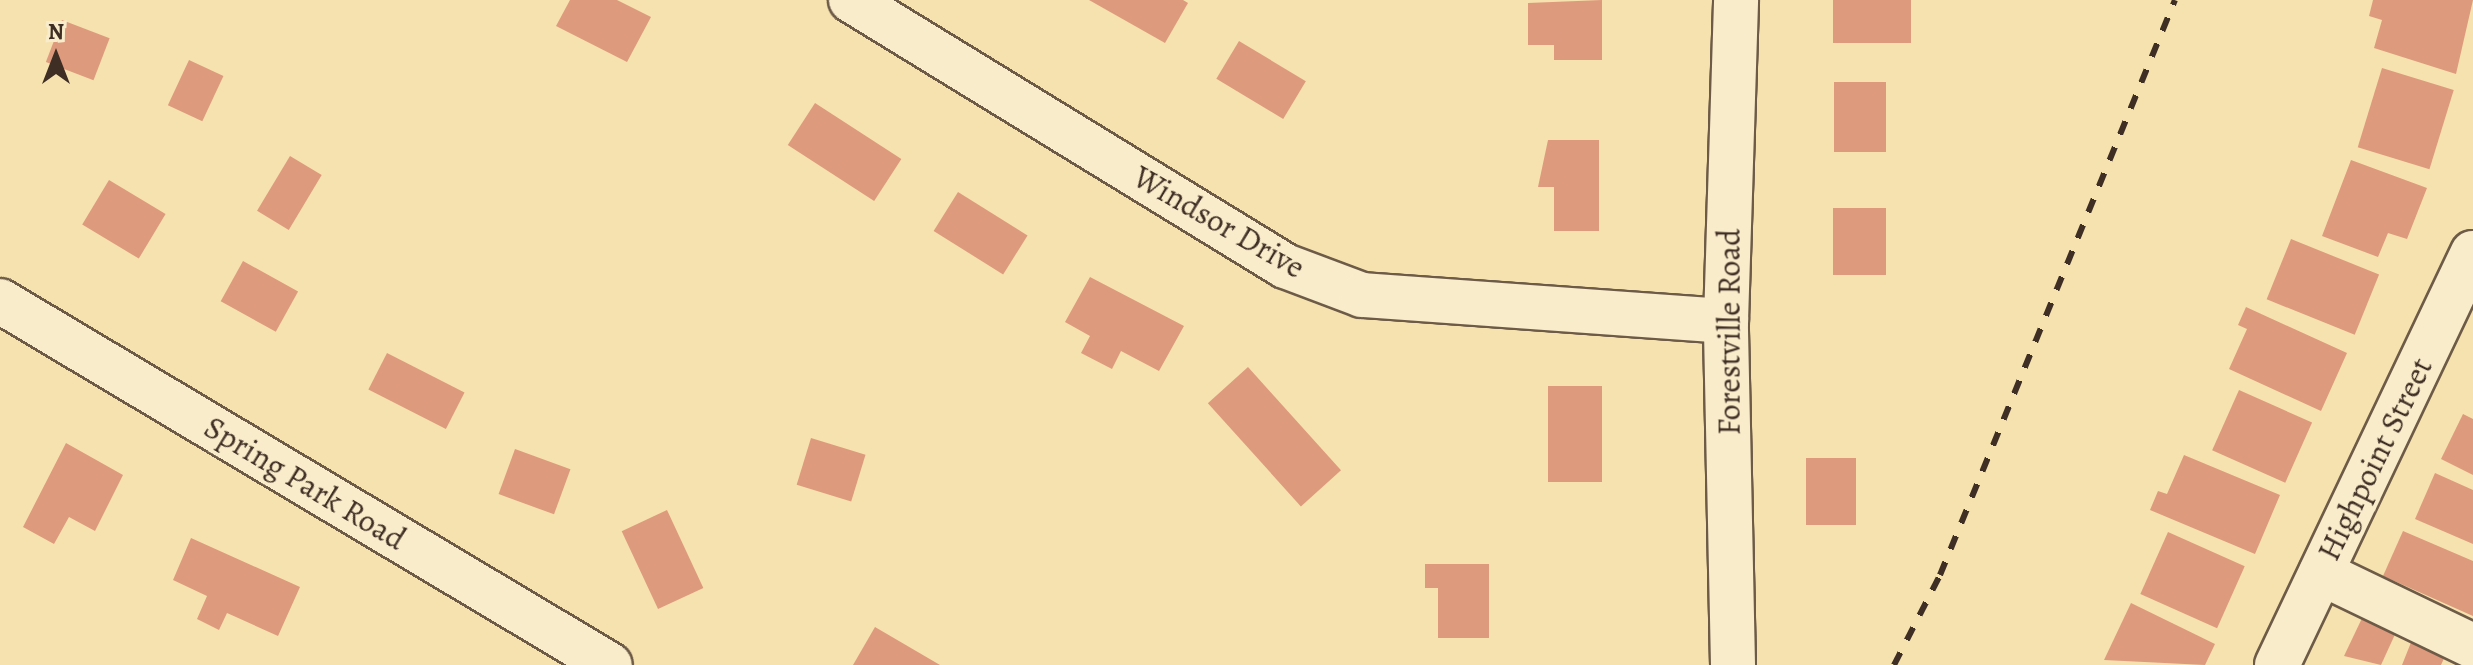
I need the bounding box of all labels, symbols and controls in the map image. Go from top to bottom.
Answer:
north arrow [16,16,96,96]
text: N [48,17,64,47]
street label: Windsor Drive [1126,157,1312,287]
street label: Forestville Road [1710,229,1748,435]
street label: Highpoint Street [2309,351,2441,567]
street label: Spring Park Road [197,408,413,558]

